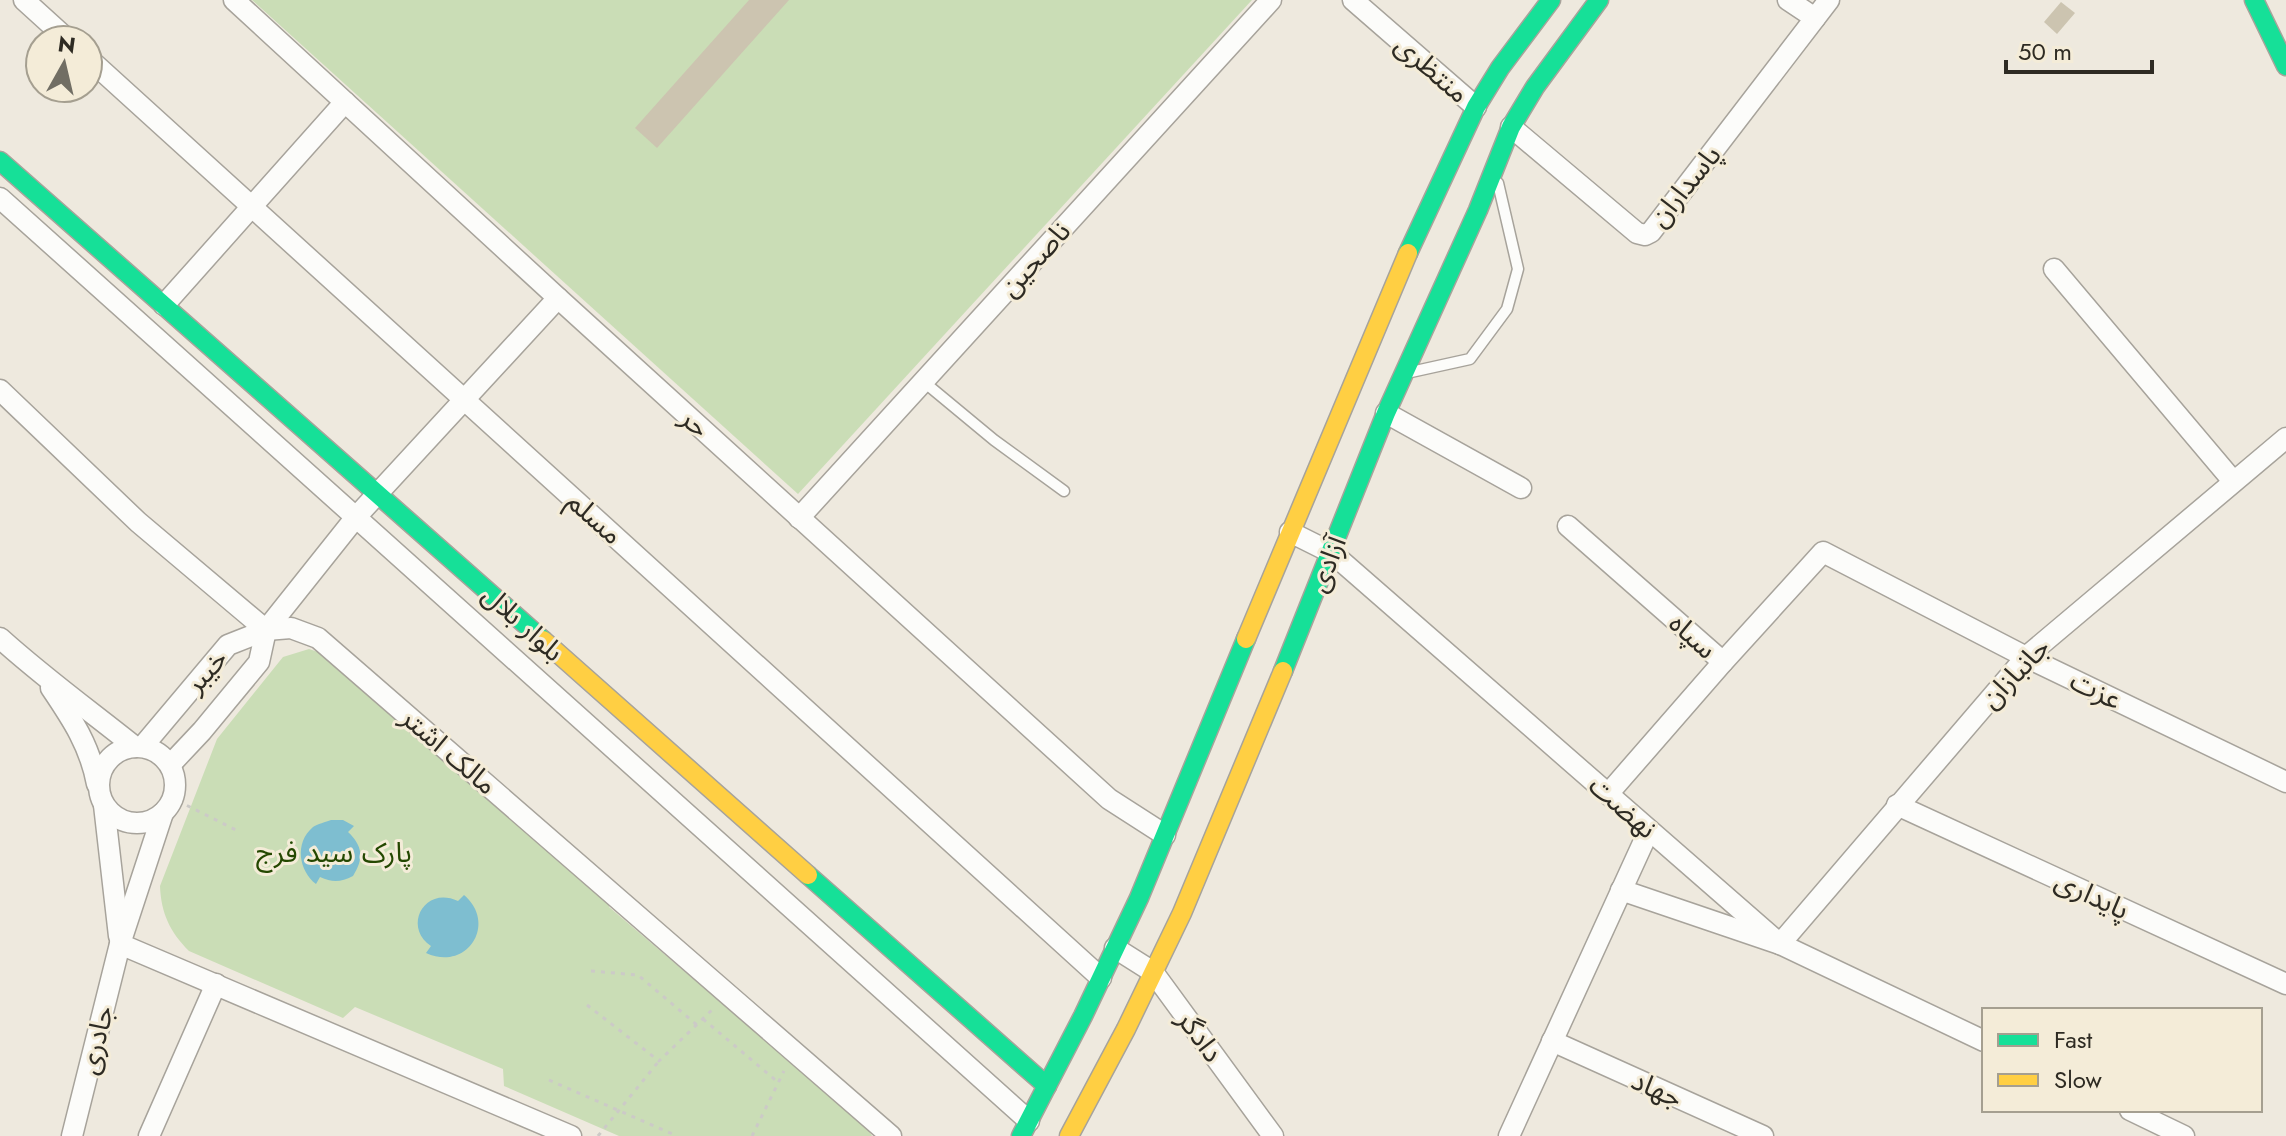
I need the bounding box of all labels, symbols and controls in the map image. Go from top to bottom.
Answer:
north arrow [24,24,104,104]
scale bar [2006,24,2152,74]
street label: منتظری [1386,25,1478,113]
text: N [56,27,78,61]
text: 50 m [2018,34,2072,69]
street label: پاسداران [1639,136,1731,236]
street label: ناصحین [990,212,1080,306]
street label: حر [670,398,719,447]
street label: مسلم [557,482,632,555]
street label: آزادی [1297,528,1357,598]
street label: بلوار بلال [473,575,573,671]
street label: سپاه [1660,603,1726,669]
street label: جانبازان [1971,628,2059,718]
street label: خیبر [174,640,237,703]
street label: عزت [2063,660,2129,720]
street label: مالک اشتر [391,697,506,805]
street label: نهضت [1580,766,1666,848]
park label: پارک سید فرج [256,832,412,873]
street label: پایداری [2048,860,2136,930]
street label: دادگر [1166,1000,1233,1071]
street label: جادری [68,1001,124,1079]
legend [1982,1008,2262,1112]
text: Fast [2054,1022,2092,1057]
street label: جهاد [1625,1060,1689,1118]
text: Slow [2054,1062,2102,1097]

